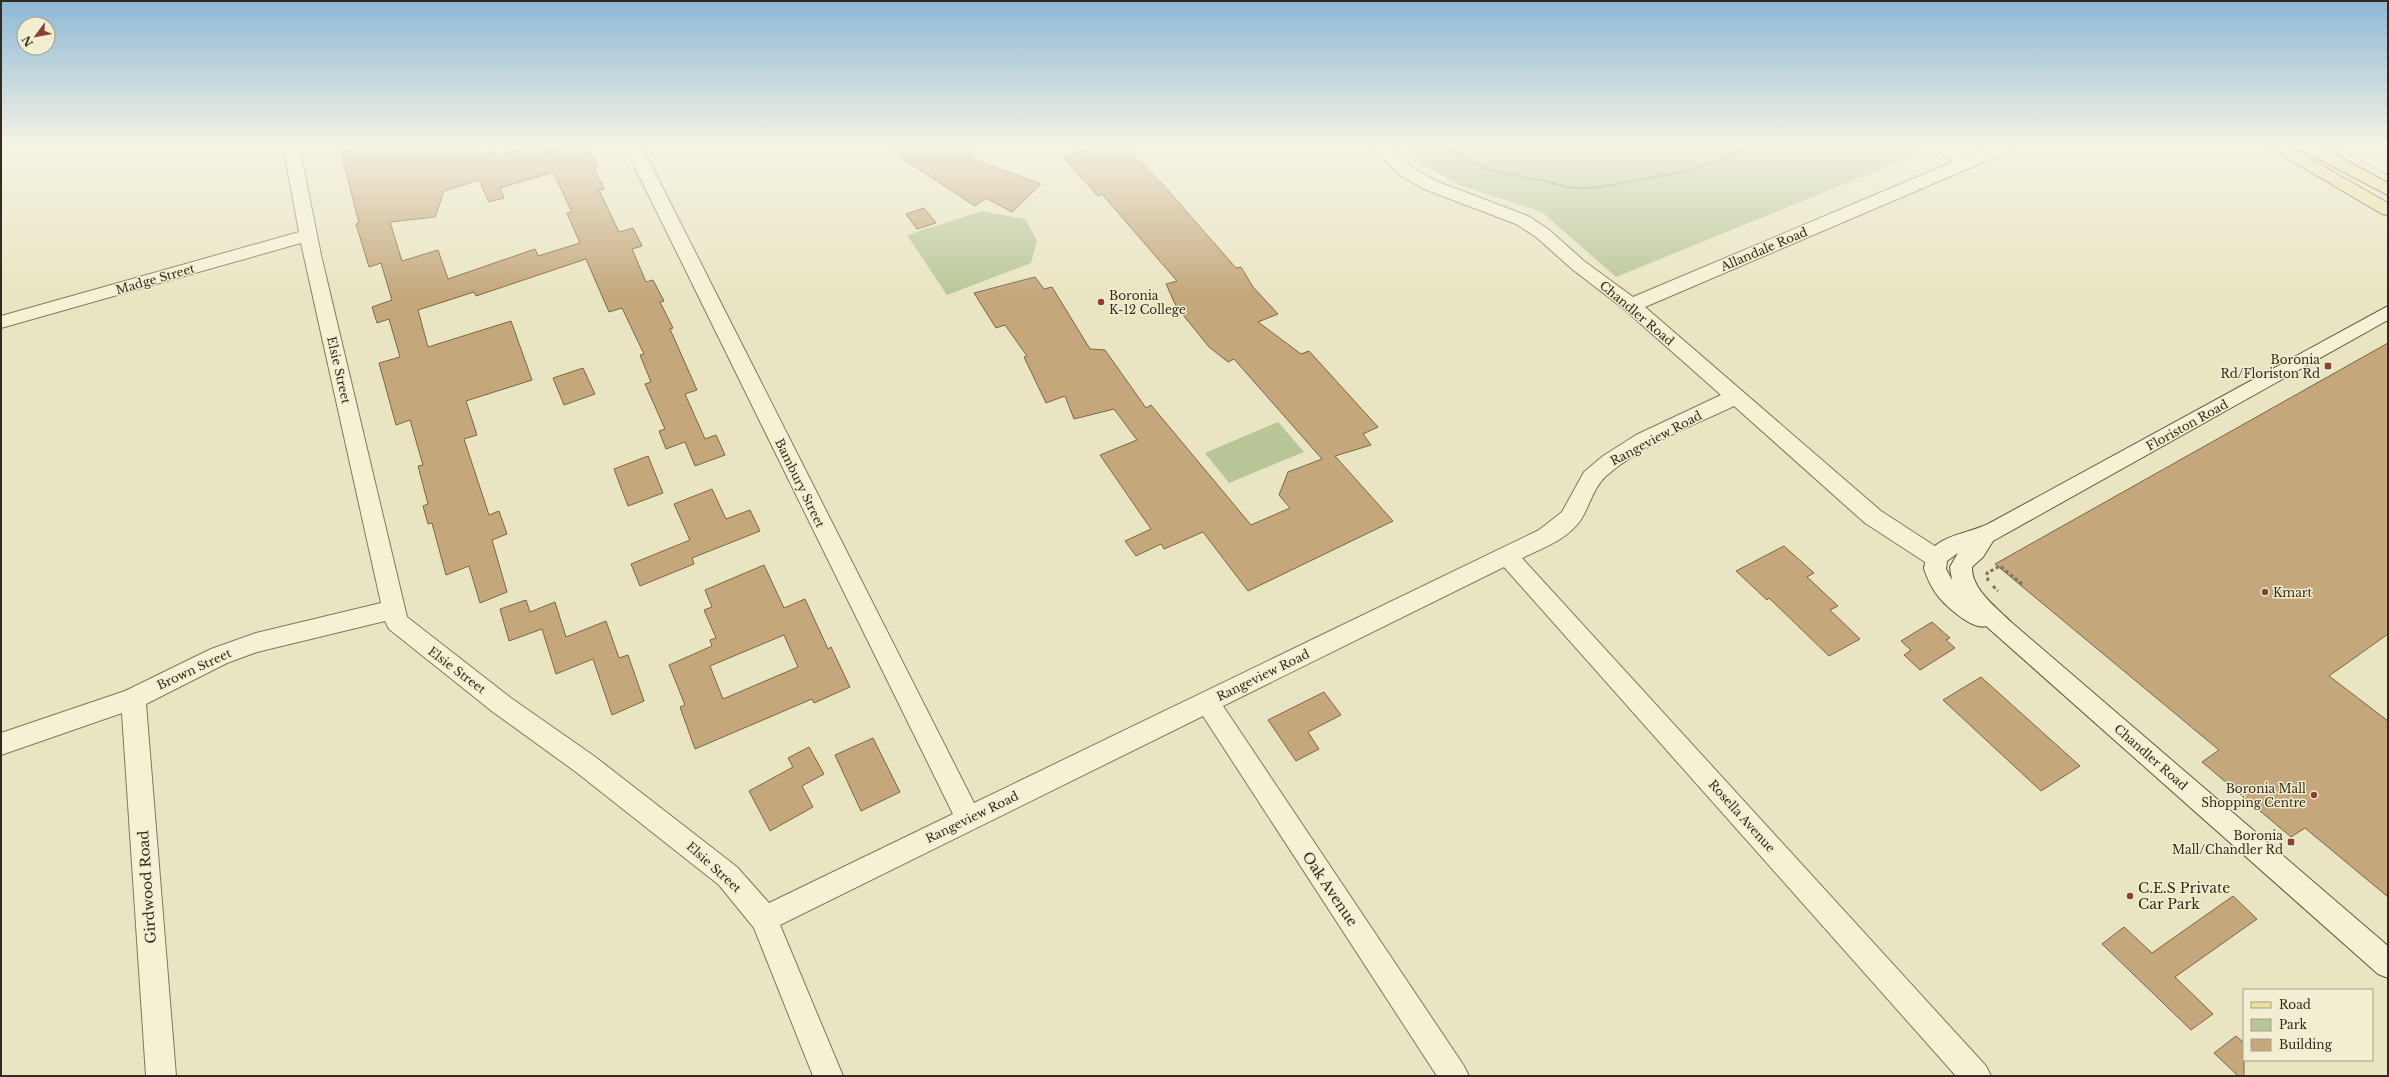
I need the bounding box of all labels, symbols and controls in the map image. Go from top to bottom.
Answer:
north arrow [16,16,56,56]
text: N [18,33,36,49]
street label: Allandale Road [1717,224,1810,274]
street label: Madge Street [114,260,197,297]
street label: Chandler Road [1597,278,1677,348]
place label: Boronia K-12 College [1109,288,1186,317]
marker: Boronia K-12 College [1096,297,1106,307]
street label: Elsie Street [324,335,354,406]
place label: Boronia Rd/Floriston Rd [2220,352,2320,381]
marker: Boronia Rd/Floriston Rd [2323,361,2333,371]
street label: Floriston Road [2144,396,2230,454]
street label: Rangeview Road [1608,408,1704,468]
street label: Bambury Street [772,436,828,530]
place label: Kmart [2273,585,2313,600]
marker: Kmart [2260,587,2270,597]
street label: Elsie Street [425,643,489,697]
street label: Brown Street [154,645,234,693]
street label: Rangeview Road [1214,646,1312,704]
street label: Chandler Road [2111,721,2191,793]
street label: Rosella Avenue [1705,777,1779,855]
place label: Boronia Mall Shopping Centre [2201,781,2306,810]
street label: Rangeview Road [923,788,1021,846]
marker: Boronia Mall Shopping Centre [2309,790,2319,800]
place label: Boronia Mall/Chandler Rd [2172,828,2283,857]
street label: Girdwood Road [134,829,160,944]
marker: Boronia Mall/Chandler Rd [2286,837,2296,847]
street label: Elsie Street [683,838,745,896]
street label: Oak Avenue [1298,848,1362,930]
place label: C.E.S Private Car Park [2138,879,2230,913]
marker: C.E.S Private Car Park [2125,891,2135,901]
legend [2243,989,2373,1061]
text: Road [2279,997,2311,1012]
text: Park [2279,1017,2307,1032]
text: Building [2279,1037,2333,1052]

